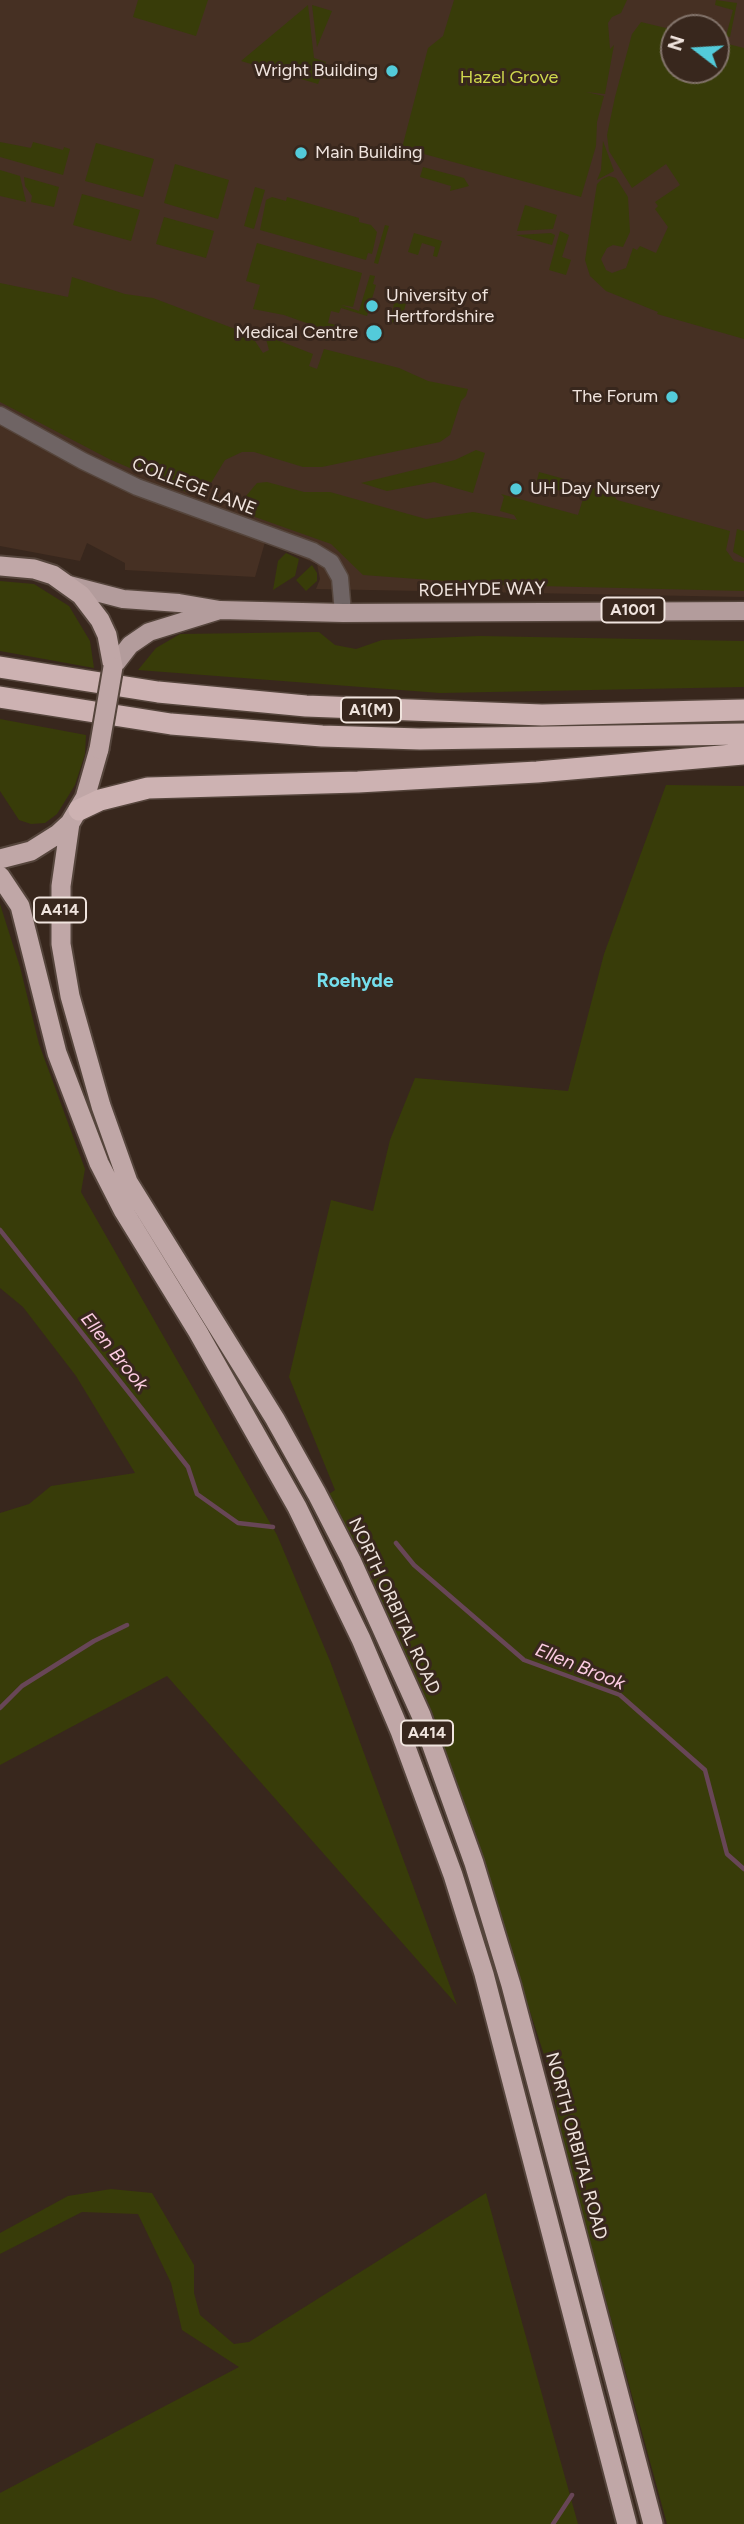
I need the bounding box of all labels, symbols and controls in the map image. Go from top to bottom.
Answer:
north arrow [660,14,730,84]
text: N [663,33,689,54]
place label: Wright Building [254,60,378,82]
marker: Wright Building [384,63,400,79]
park label: Hazel Grove [460,67,558,89]
place label: Main Building [315,142,423,164]
marker: Main Building [293,145,309,161]
place label: University of Hertfordshire [386,285,494,328]
marker: University of Hertfordshire [364,298,380,314]
place label: Medical Centre [235,322,358,344]
marker: Medical Centre [364,323,384,343]
place label: The Forum [572,386,658,408]
marker: The Forum [664,389,680,405]
street label: COLLEGE LANE [129,453,259,521]
place label: UH Day Nursery [530,478,660,500]
marker: UH Day Nursery [508,481,524,497]
street label: ROEHYDE WAY [418,578,546,602]
road number: A1001 [602,597,664,622]
road number: A1(M) [341,698,401,722]
road number: A414 [34,898,86,922]
district label: Roehyde [317,970,393,992]
water label: Ellen Brook [75,1308,153,1396]
street label: NORTH ORBITAL ROAD [344,1514,444,1698]
water label: Ellen Brook [532,1639,628,1695]
road number: A414 [401,1721,453,1746]
street label: NORTH ORBITAL ROAD [541,2050,611,2242]

